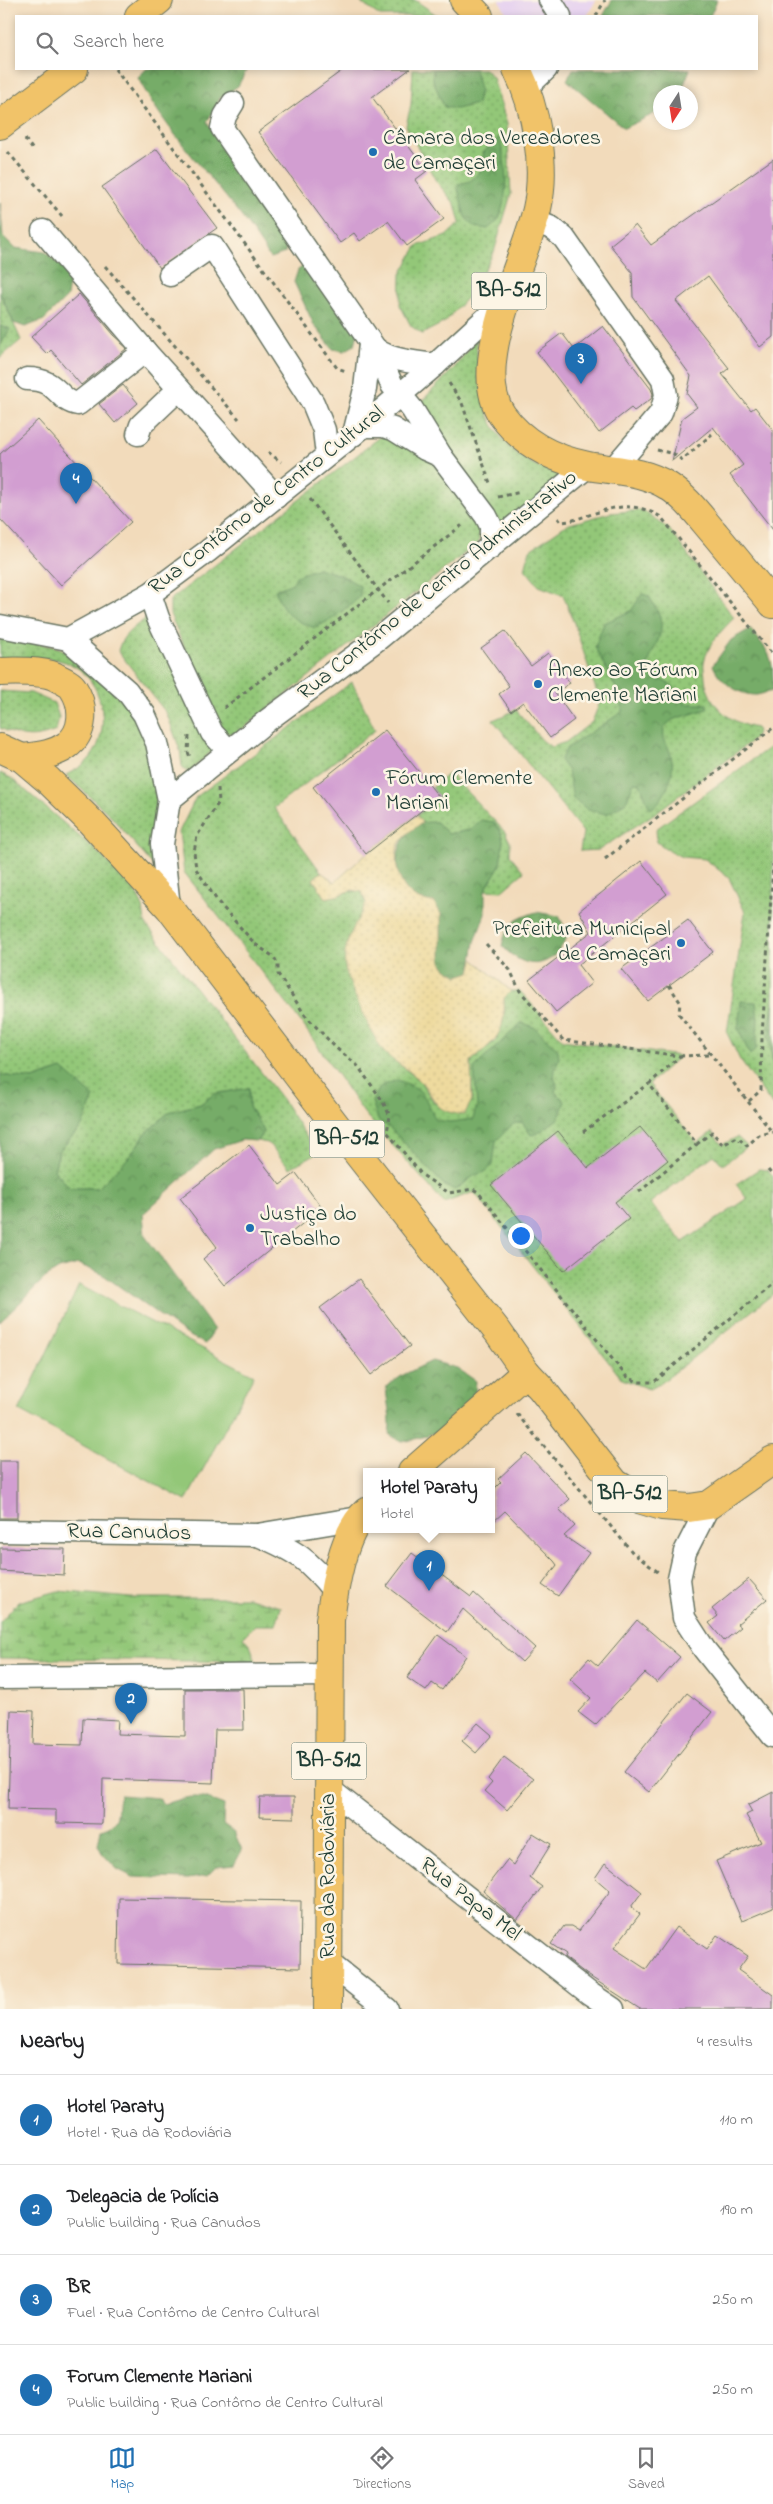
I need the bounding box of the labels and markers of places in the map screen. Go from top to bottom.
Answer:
place label: Câmara dos Vereadores de Camaçari [383,123,601,180]
marker: Câmara dos Vereadores de Camaçari [367,146,379,158]
pin: 3 [565,343,597,384]
pin: 4 [60,463,92,504]
place label: Anexo ao Fórum Clemente Mariani [548,655,697,712]
marker: Anexo ao Fórum Clemente Mariani [532,678,544,690]
place label: Fórum Clemente Mariani [385,763,532,820]
marker: Fórum Clemente Mariani [370,786,382,798]
place label: Prefeitura Municipal de Camaçari [493,914,671,971]
marker: Prefeitura Municipal de Camaçari [675,937,687,949]
place label: Justiça do Trabalho [260,1199,357,1256]
marker: Justiça do Trabalho [244,1222,256,1234]
pin: 1 [413,1550,445,1591]
pin: 2 [115,1683,147,1724]

